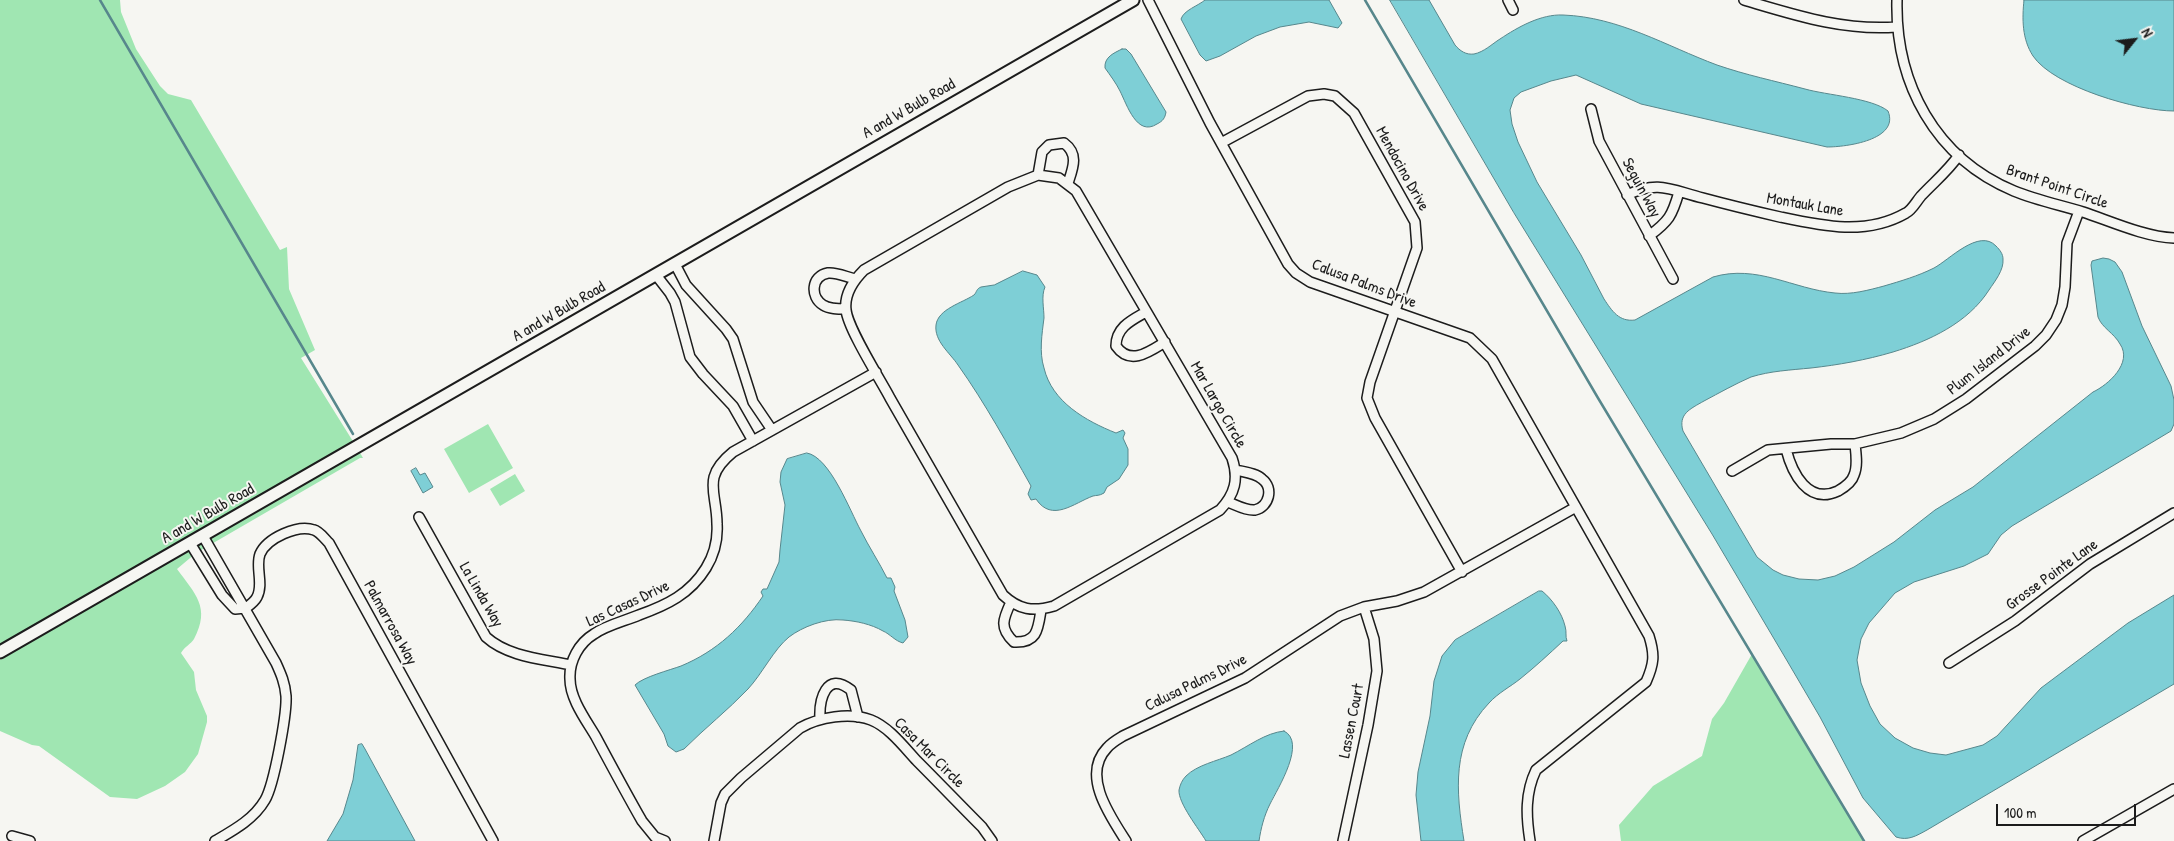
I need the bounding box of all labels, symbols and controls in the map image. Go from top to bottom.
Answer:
north arrow [2109,15,2159,65]
text: N [2137,25,2158,40]
street label: A and W Bulb Road [859,75,959,143]
street label: Mendocino Drive [1371,124,1433,214]
street label: Seguin Way [1617,155,1665,221]
street label: Brant Point Circle [2004,161,2110,213]
street label: Montauk Lane [1765,189,1845,221]
street label: Calusa Palms Drive [1309,255,1419,313]
street label: A and W Bulb Road [509,278,609,346]
street label: Plum Island Drive [1943,322,2035,400]
street label: Mar Largo Circle [1186,358,1250,452]
street label: A and W Bulb Road [158,480,258,548]
street label: Grosse Pointe Lane [2002,535,2102,615]
street label: La Linda Way [455,559,507,631]
street label: Las Casas Drive [583,576,673,632]
street label: Palmarrosa Way [359,578,421,668]
street label: Calusa Palms Drive [1142,650,1250,716]
street label: Lassen Court [1335,682,1369,760]
street label: Casa Mar Circle [890,714,968,792]
scale bar [1999,794,2139,826]
text: 100 m [2004,802,2037,823]

